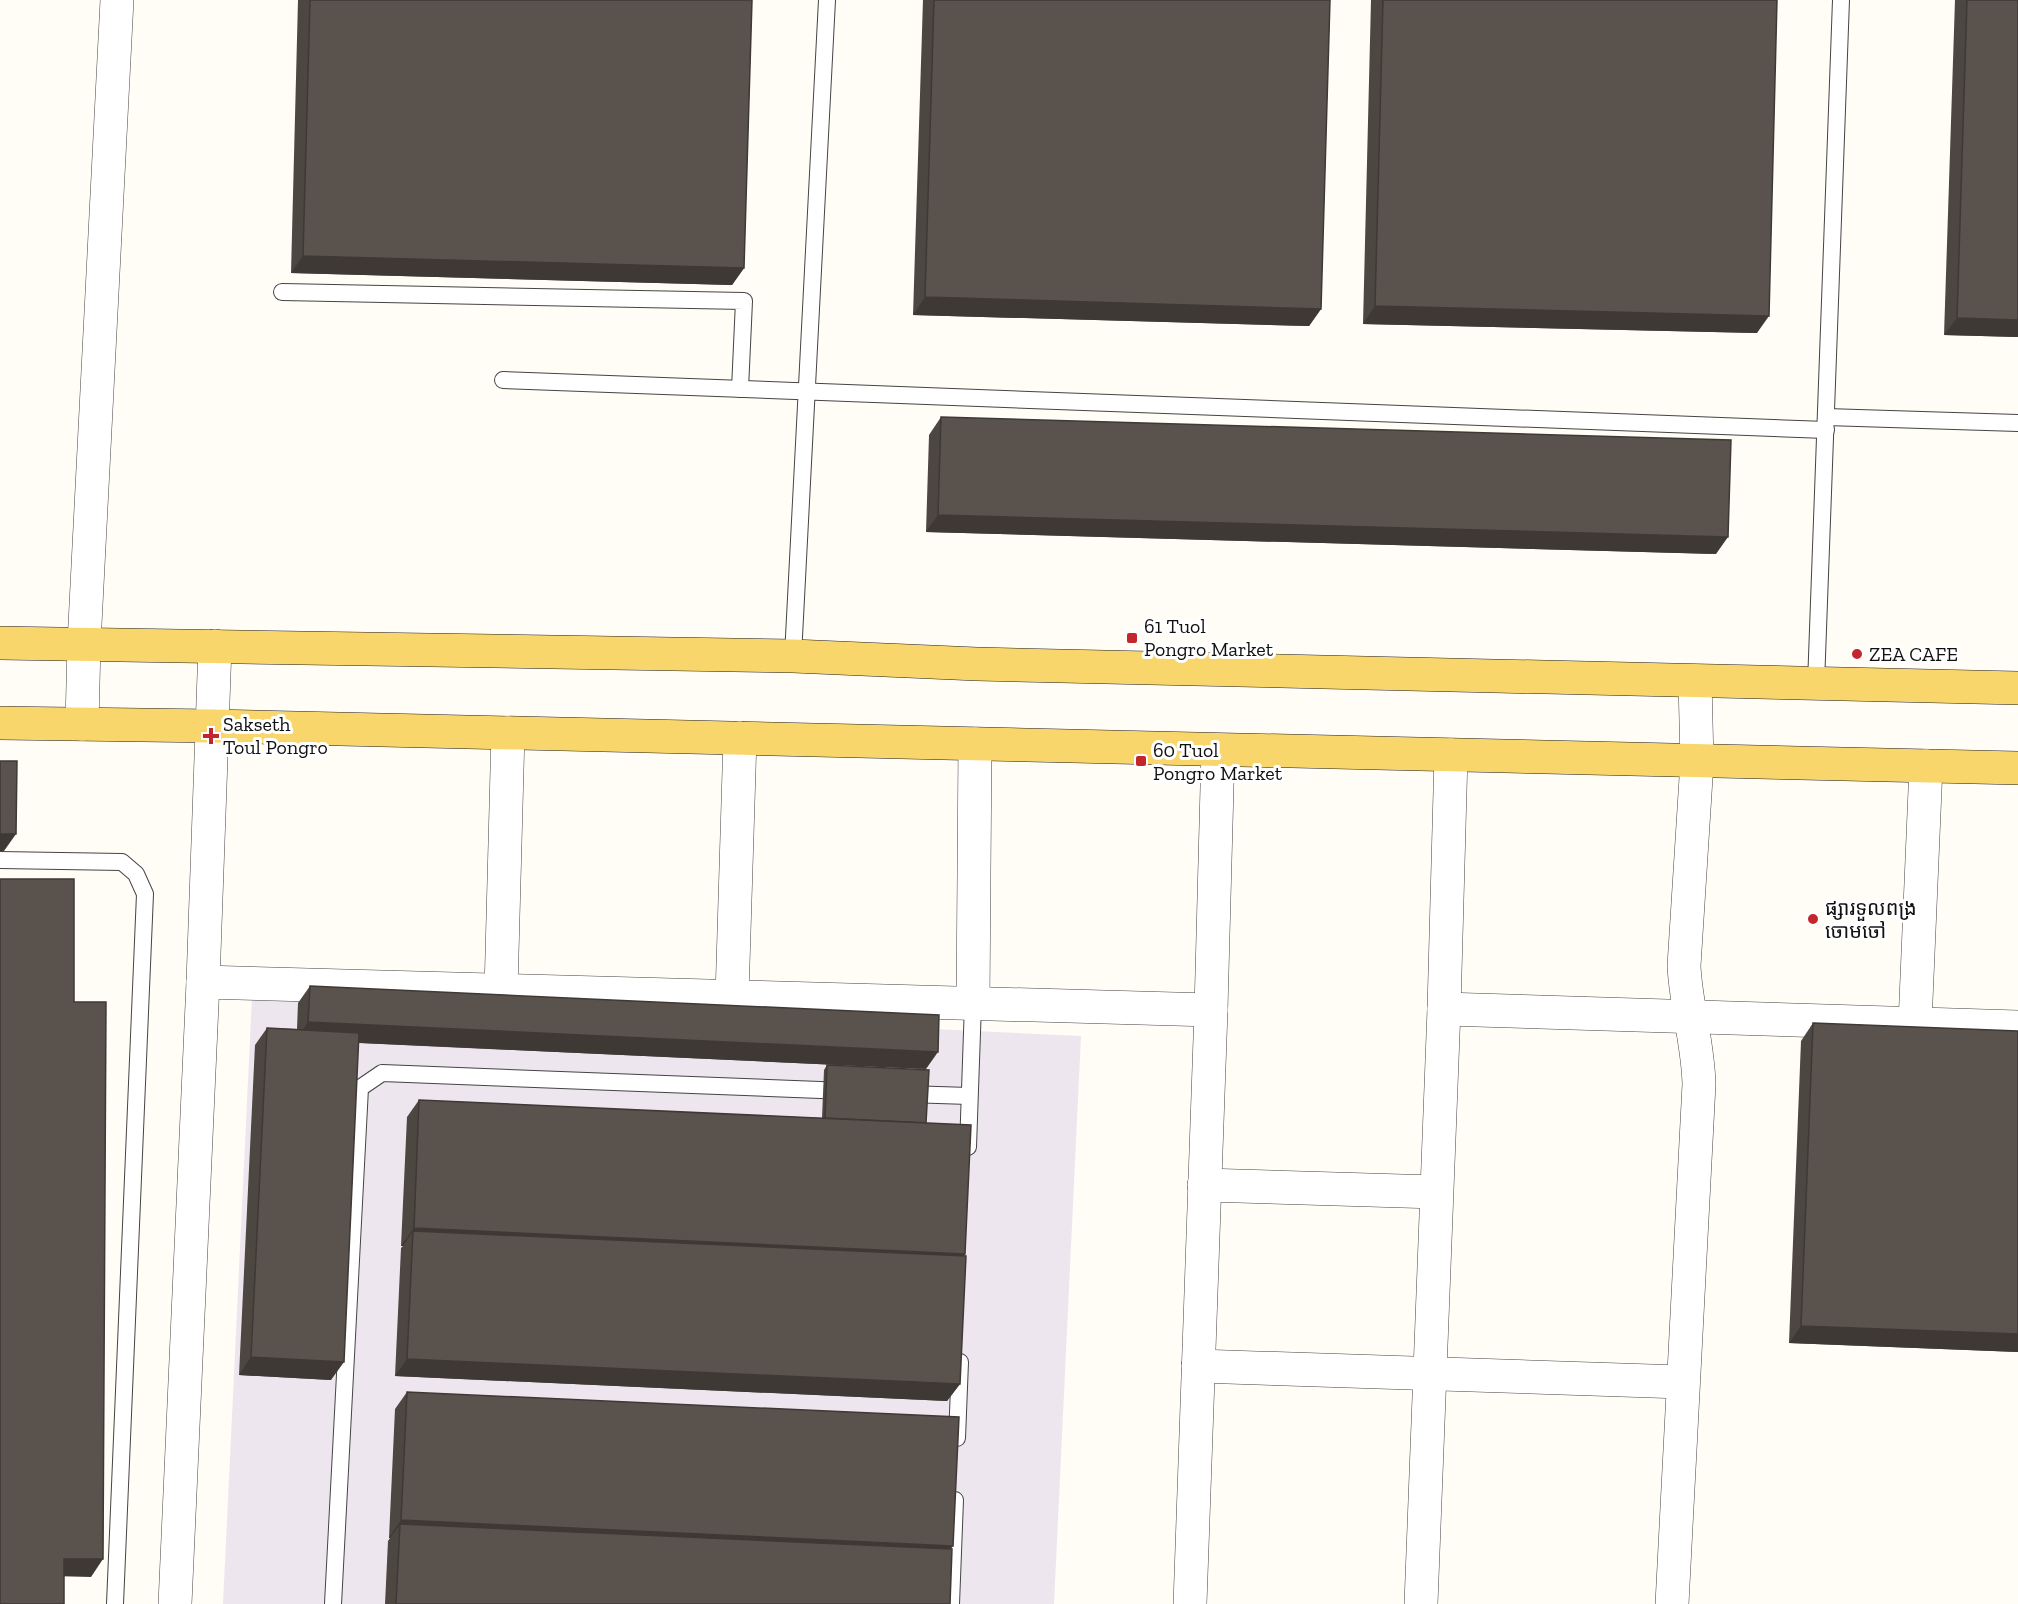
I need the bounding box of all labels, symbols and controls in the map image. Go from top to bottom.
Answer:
place label: 61 Tuol Pongro Market [1144,614,1274,661]
marker: 61 Tuol Pongro Market [1125,631,1139,645]
place label: ZEA CAFE [1869,642,1958,666]
marker: ZEA CAFE [1850,647,1864,661]
place label: Sakseth Toul Pongro [223,712,328,759]
marker: Sakseth Toul Pongro [204,729,218,743]
place label: 60 Tuol Pongro Market [1153,738,1283,785]
marker: 60 Tuol Pongro Market [1134,754,1148,768]
place label: ផ្សារទួលពង្រ ចោមចៅ [1825,896,1917,943]
marker: ផ្សារទួលពង្រ ចោមចៅ [1806,912,1820,926]

